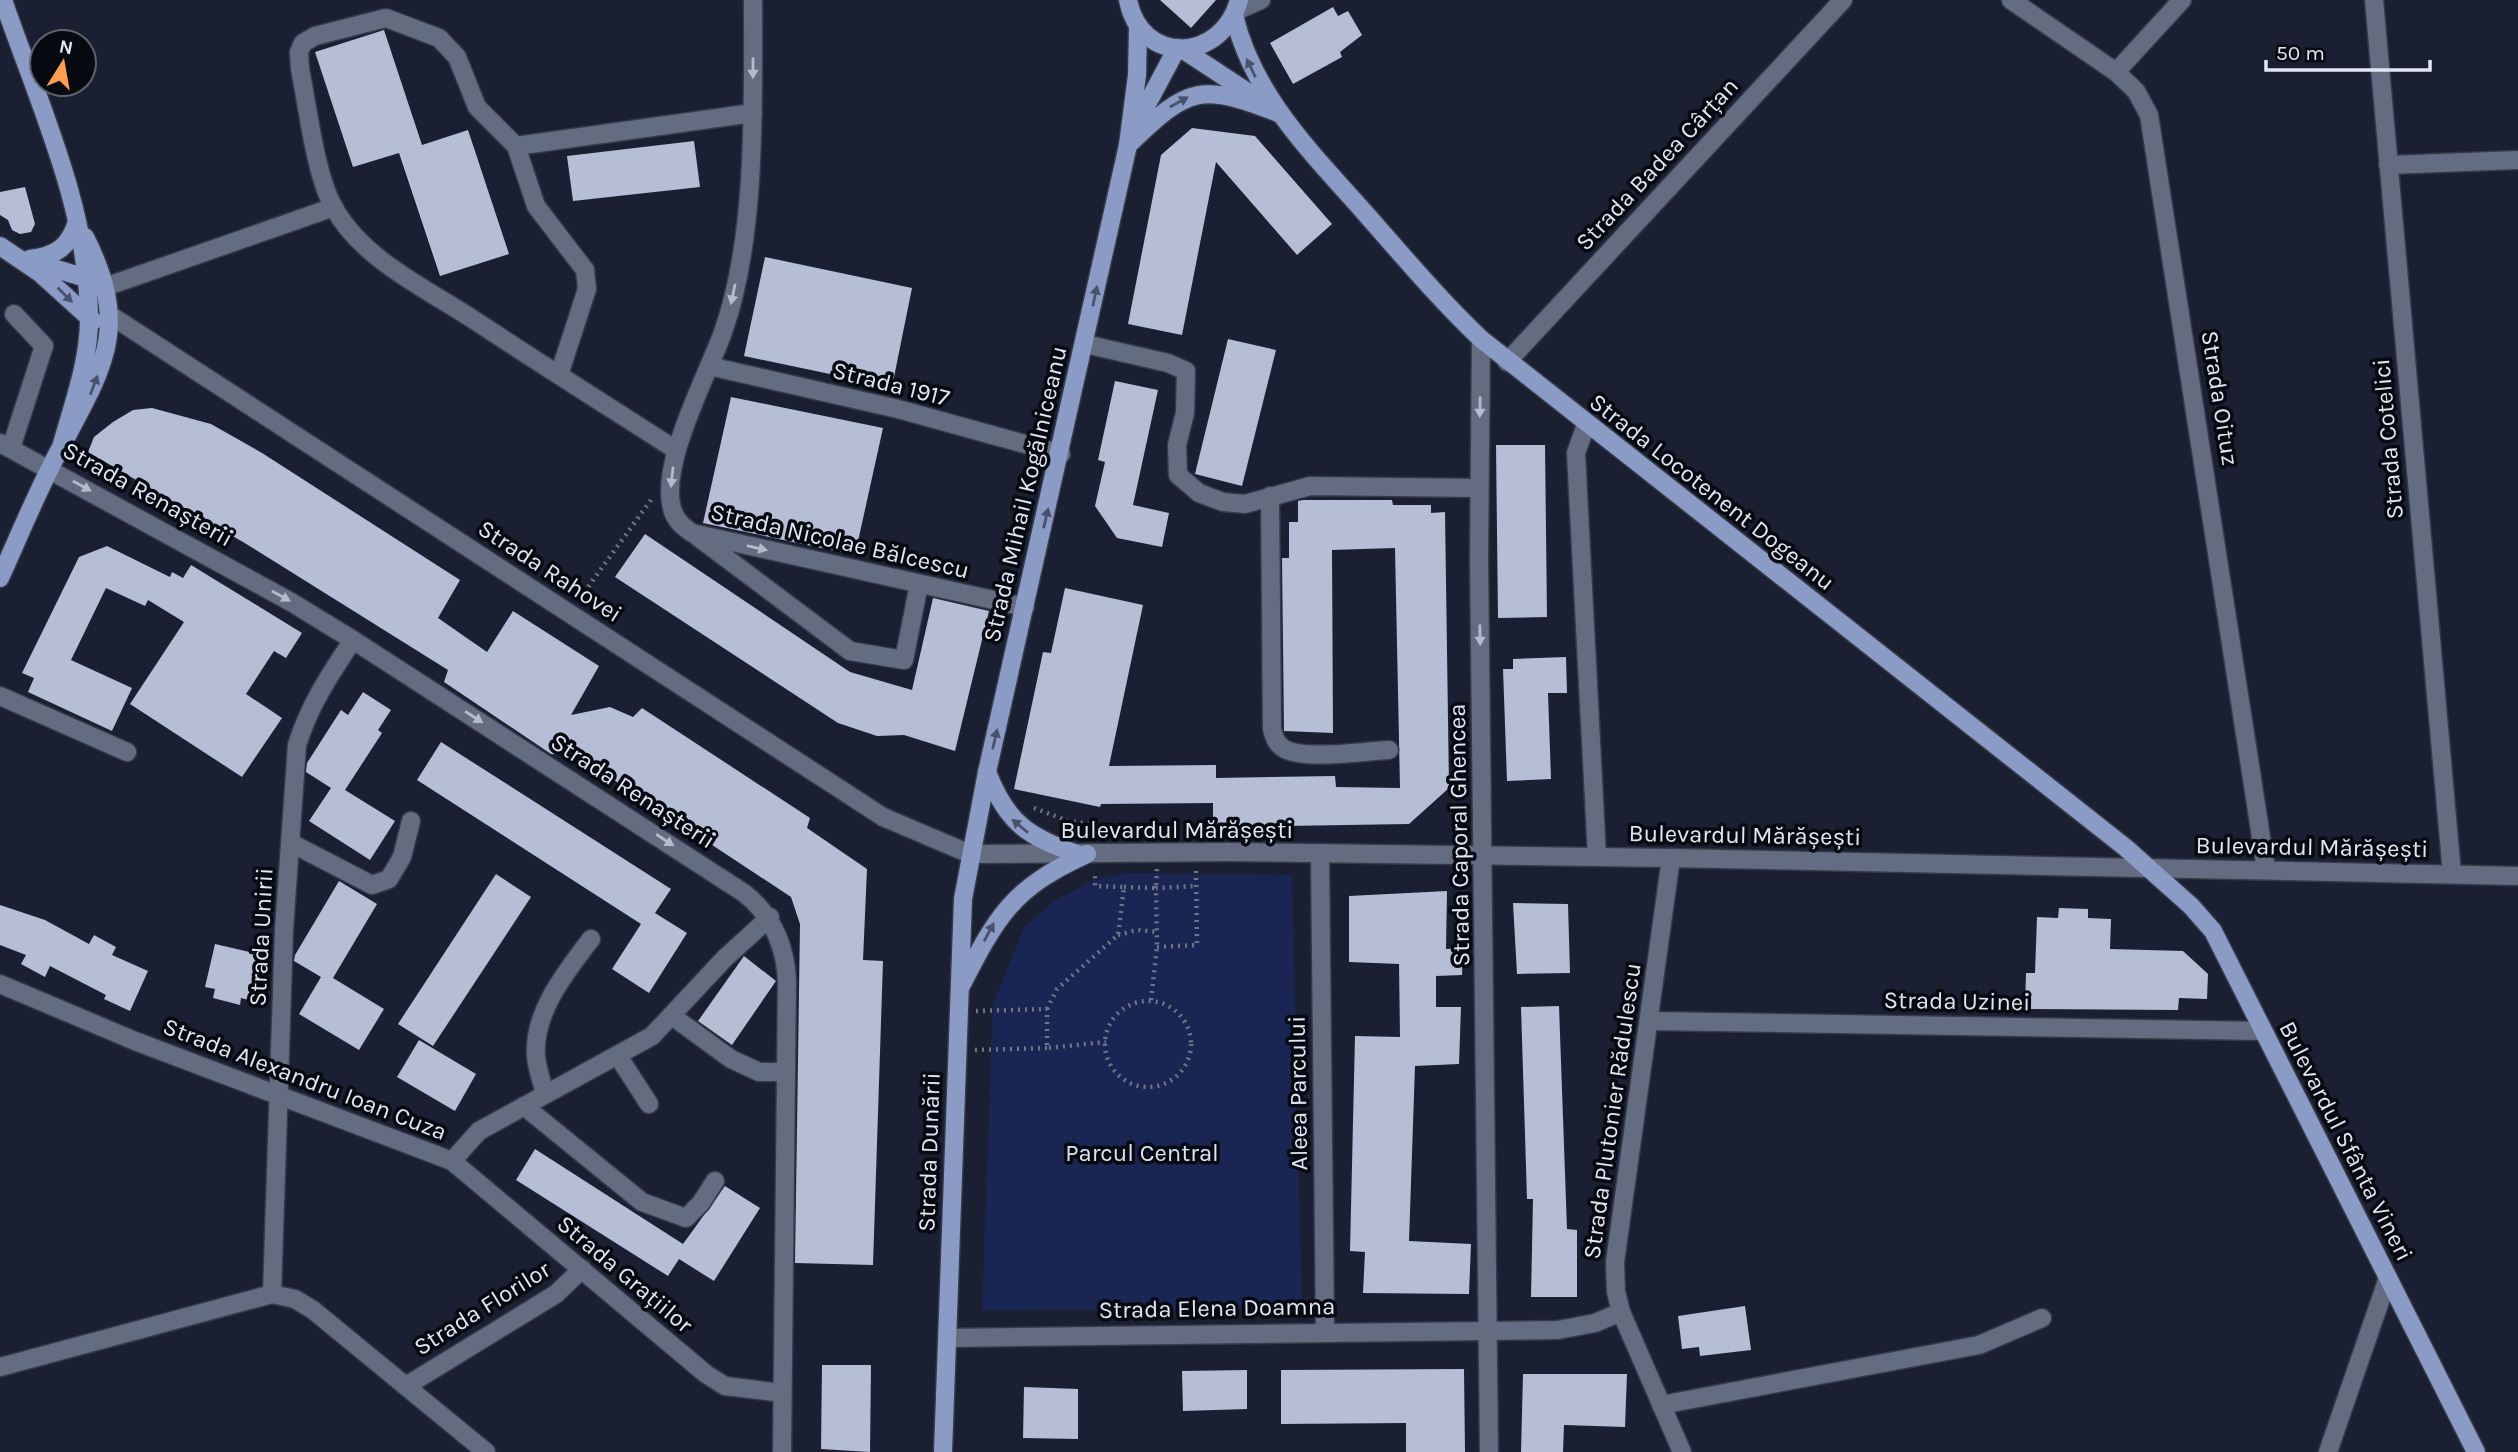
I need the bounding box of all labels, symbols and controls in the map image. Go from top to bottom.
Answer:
north arrow [28,28,98,98]
scale bar [2266,28,2430,72]
text: N [57,35,75,59]
text: 50 m [2276,41,2325,65]
one-way arrow [747,57,759,79]
one-way arrow [1246,58,1257,78]
street label: Strada Badea Cârțan [1570,72,1744,256]
one-way arrow [1170,96,1190,108]
one-way arrow [728,283,739,305]
one-way arrow [1090,285,1101,307]
one-way arrow [56,287,73,303]
street label: Strada Oituz [2196,329,2244,467]
street label: Strada Mihail Kogălniceanu [977,343,1073,645]
street label: Strada 1917 [830,356,952,412]
street label: Strada Cotelici [2367,358,2409,520]
one-way arrow [89,374,100,395]
street label: Strada Locotenent Dogeanu [1584,388,1840,596]
one-way arrow [1474,397,1486,419]
street label: Strada Renașterii [58,436,238,552]
one-way arrow [667,466,678,488]
one-way arrow [72,480,92,492]
street label: Strada Nicolae Bălcescu [708,498,972,584]
one-way arrow [1041,507,1052,529]
street label: Strada Rahovei [473,514,627,628]
one-way arrow [747,542,769,553]
one-way arrow [271,590,291,602]
one-way arrow [1474,624,1486,646]
street label: Strada Caporal Ghencea [1443,703,1475,967]
one-way arrow [464,710,483,723]
street label: Strada Renașterii [546,727,720,855]
one-way arrow [989,728,1000,750]
street label: Bulevardul Mărășești [1061,816,1293,844]
one-way arrow [1011,818,1029,834]
street label: Bulevardul Mărășești [1628,819,1862,851]
street label: Bulevardul Mărășești [2195,831,2429,863]
one-way arrow [655,834,675,847]
street label: Strada Unirii [243,867,279,1007]
one-way arrow [984,922,995,942]
street label: Strada Plutonier Rădulescu [1577,961,1647,1261]
street label: Strada Uzinei [1883,986,2031,1016]
street label: Strada Alexandru Ioan Cuza [159,1012,451,1146]
street label: Aleea Parcului [1283,1015,1313,1171]
street label: Bulevardul Sfânta Vineri [2273,1016,2419,1266]
street label: Strada Dunării [912,1072,946,1232]
park label: Parcul Central [1065,1139,1219,1167]
street label: Strada Grațiilor [552,1209,698,1339]
street label: Strada Florilor [409,1255,556,1361]
street label: Strada Elena Doamna [1098,1292,1336,1324]

